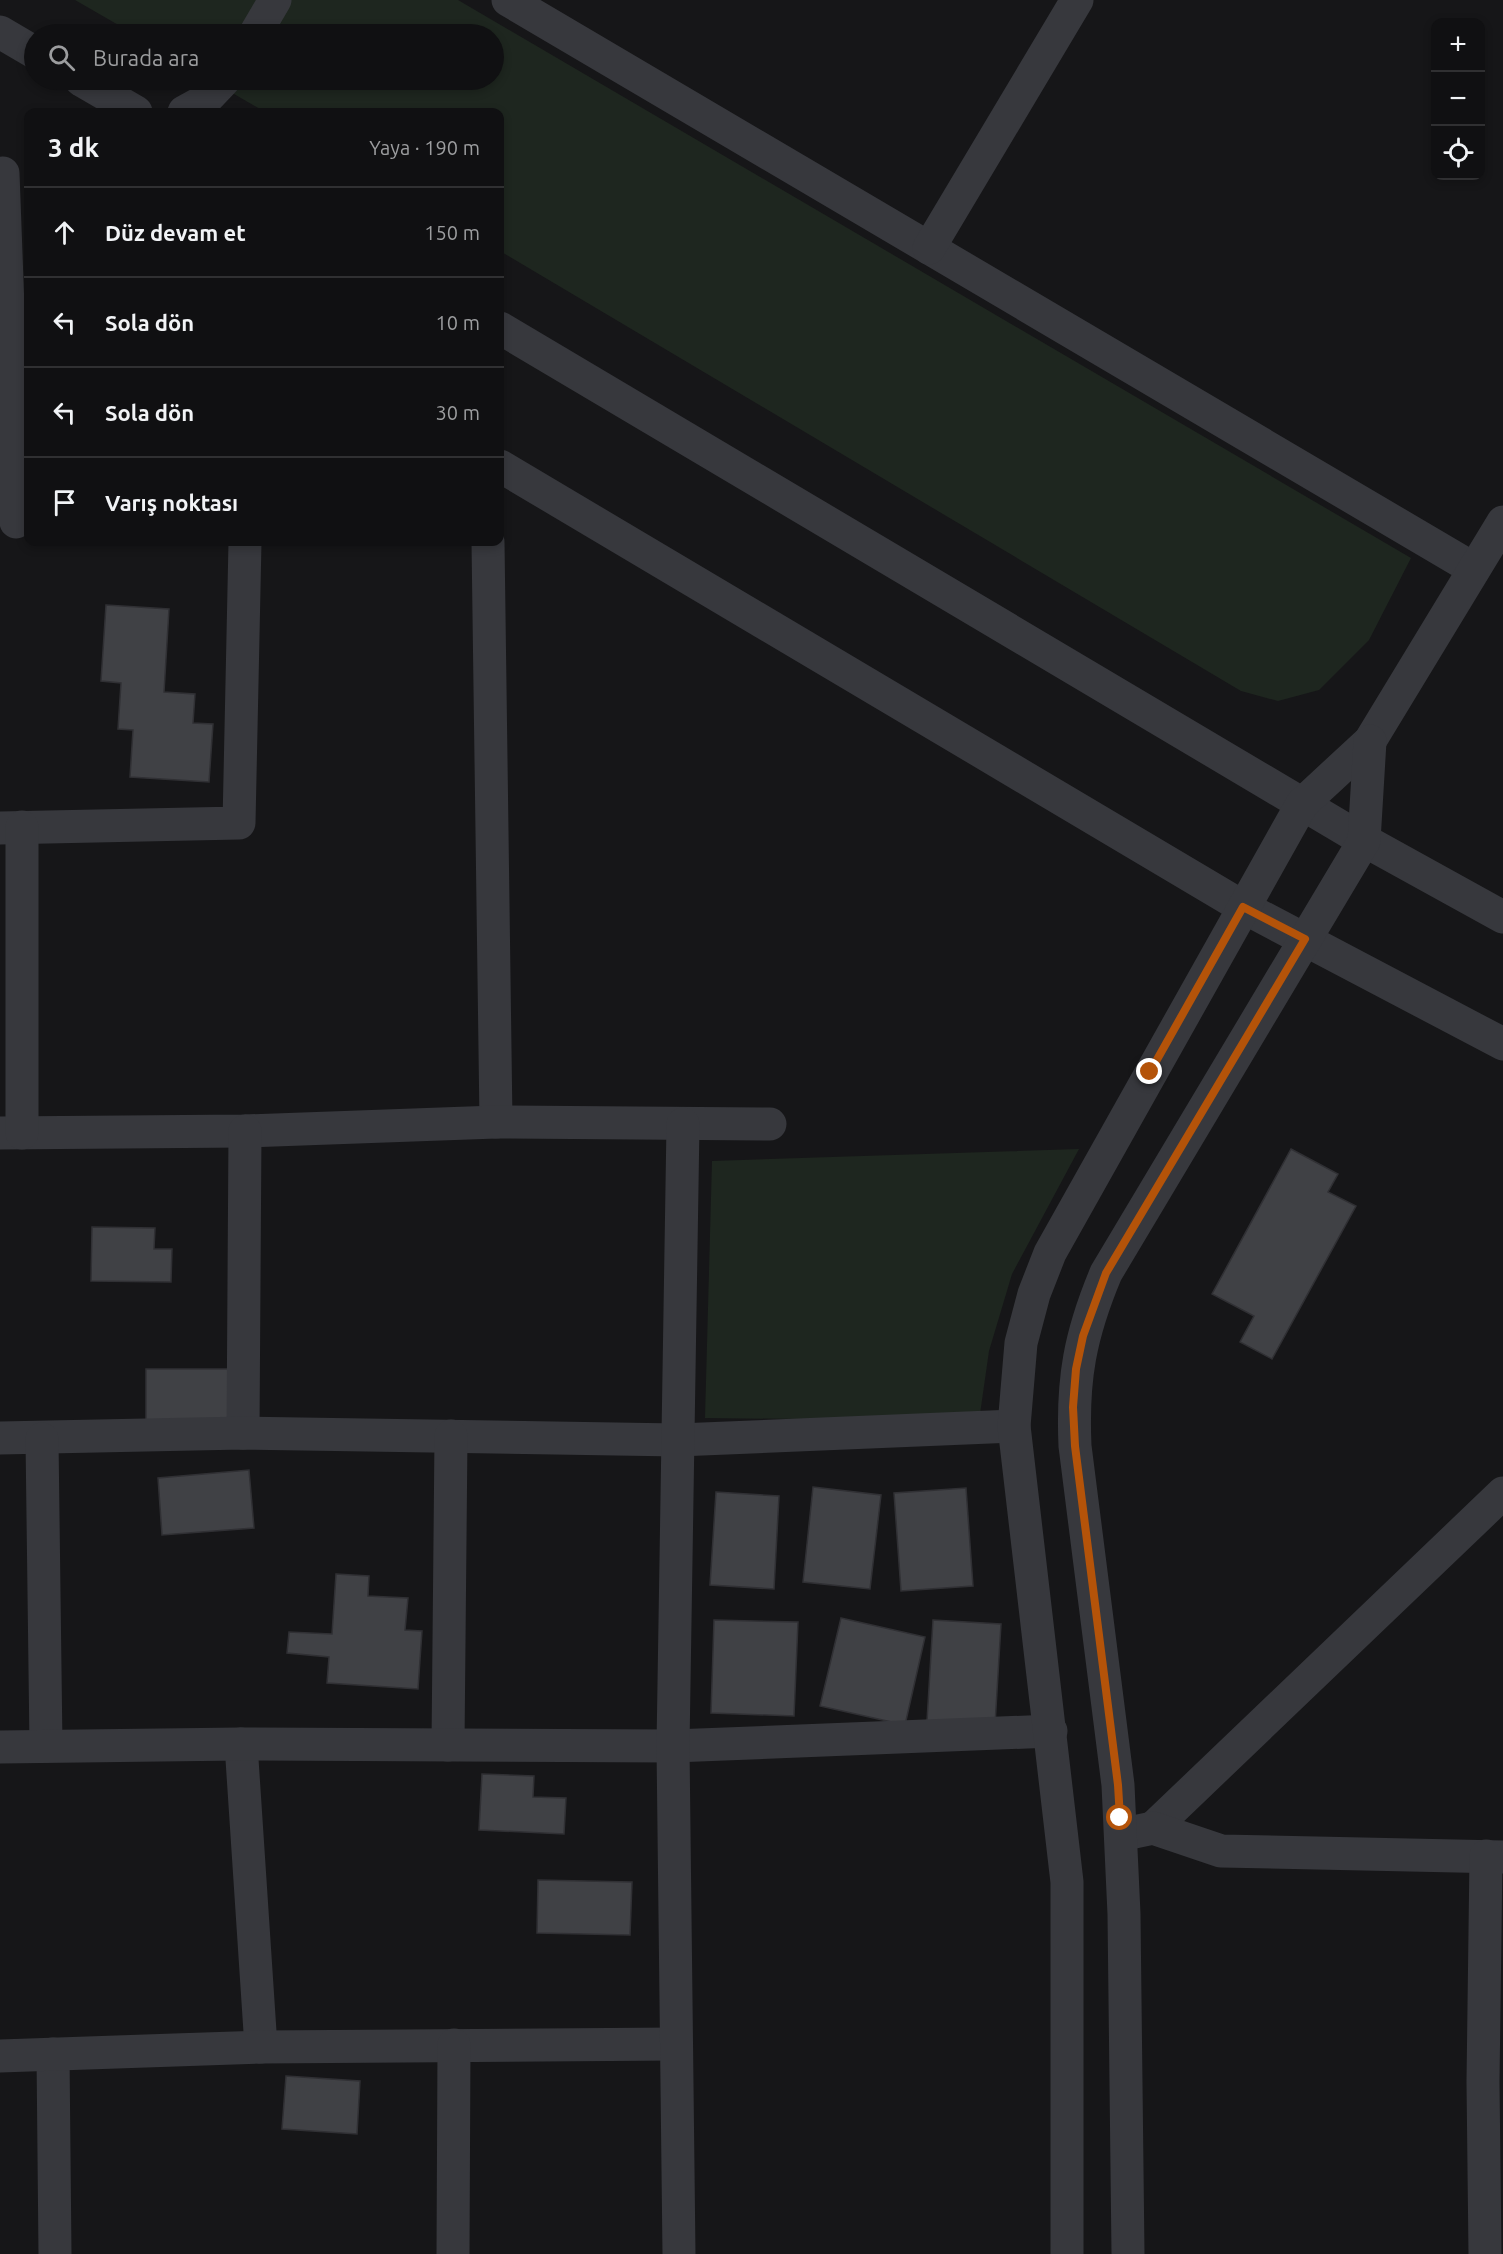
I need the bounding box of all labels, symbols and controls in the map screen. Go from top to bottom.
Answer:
map controls [1431,18,1485,180]
button: + [1431,18,1485,72]
search box [24,24,504,90]
icon: search [45,41,78,74]
text: Burada ara [93,45,199,70]
button: − [1431,72,1485,126]
button: locate [1431,126,1485,180]
text: 3 dk [48,133,99,162]
text: Yaya · 190 m [369,136,480,159]
icon: ahead [48,216,81,249]
text: Düz devam et [105,220,246,245]
text: 150 m [424,221,480,244]
icon: left [48,306,81,339]
text: Sola dön [105,310,194,335]
text: 10 m [436,311,480,334]
icon: left [48,396,81,429]
text: Sola dön [105,400,194,425]
text: 30 m [436,401,480,424]
icon: arrive [48,486,81,519]
text: Varış noktası [105,490,238,515]
route end [1136,1058,1162,1084]
route start [1106,1804,1132,1830]

